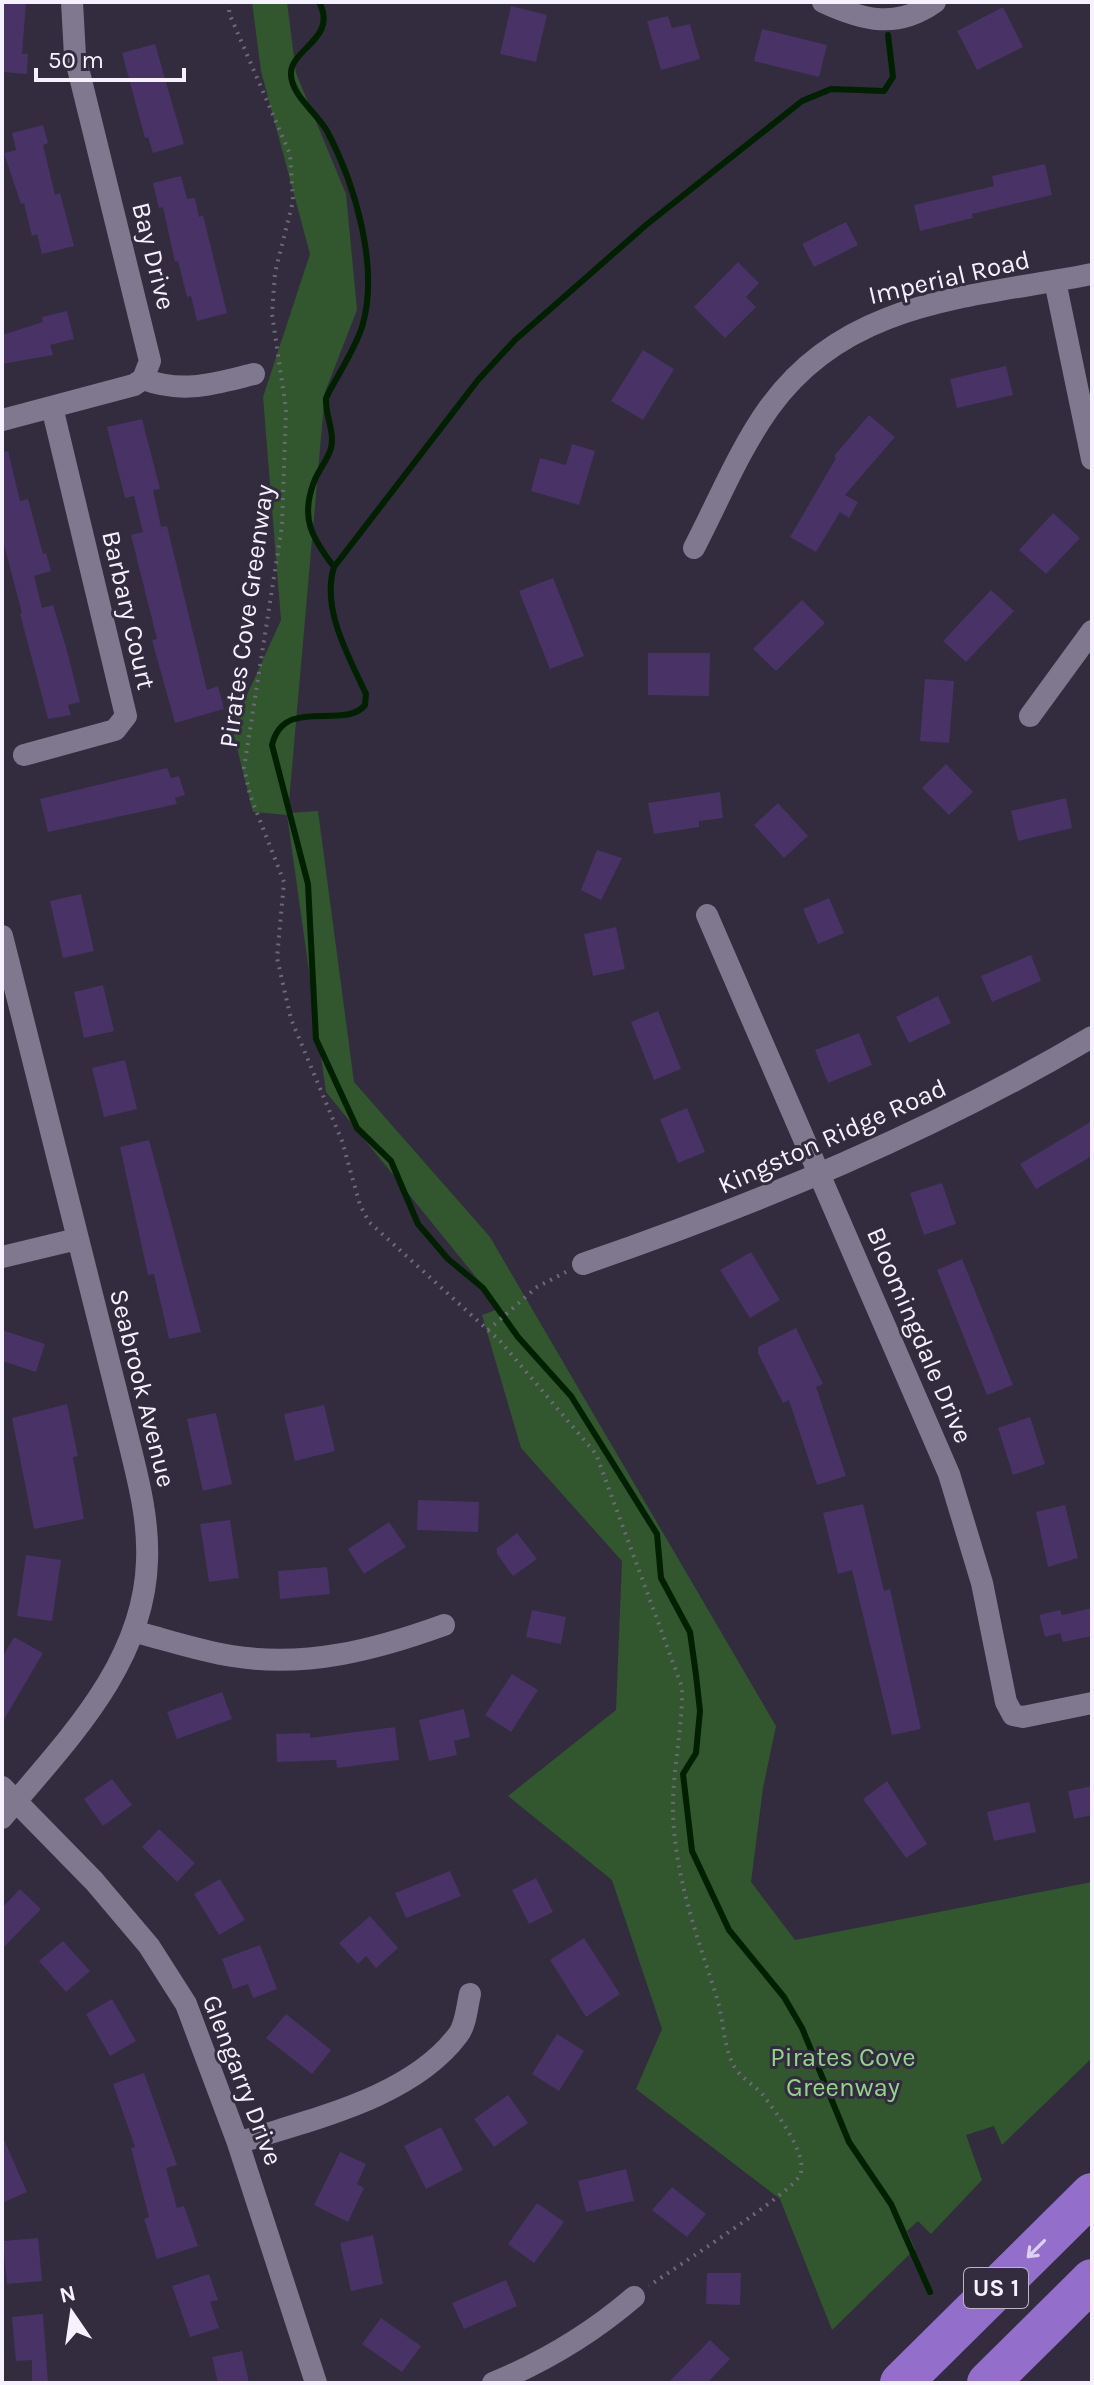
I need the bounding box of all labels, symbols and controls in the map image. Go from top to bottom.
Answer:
scale bar [36,32,184,82]
text: 50 m [48,46,104,74]
street label: Bay Drive [125,199,182,313]
street label: Imperial Road [865,244,1033,311]
street label: Pirates Cove Greenway [213,483,280,750]
street label: Barbary Court [95,528,162,693]
street label: Kingston Ridge Road [713,1072,951,1201]
street label: Bloomingdale Drive [860,1223,979,1448]
street label: Seabrook Avenue [103,1286,182,1490]
street label: Glengarry Drive [196,1991,289,2170]
park label: Pirates Cove Greenway [770,2042,916,2103]
one-way arrow [1027,2239,1046,2259]
road number: US 1 [964,2268,1028,2308]
north arrow [32,2273,112,2353]
text: N [57,2280,78,2309]

